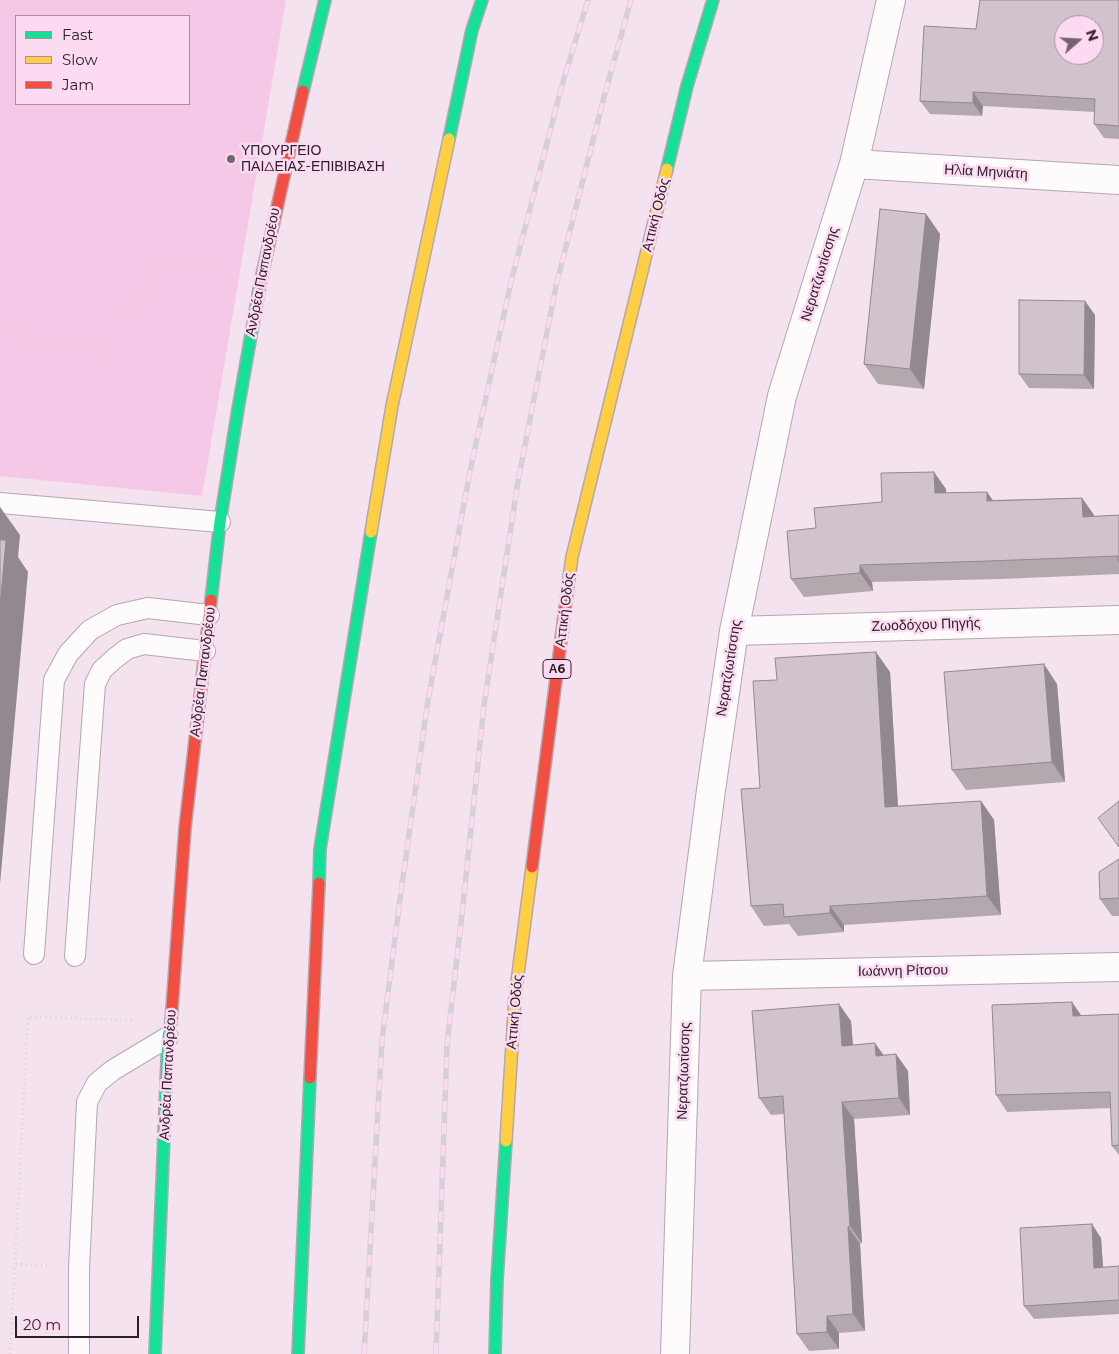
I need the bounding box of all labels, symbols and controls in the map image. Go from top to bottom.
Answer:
legend [15,15,190,105]
north arrow [1054,15,1104,65]
text: Fast [62,25,93,44]
text: N [1082,27,1103,44]
text: Slow [62,50,98,69]
text: Jam [62,75,94,94]
place label: ΥΠΟΥΡΓΕΙΟ ΠΑΙΔΕΙΑΣ-ΕΠΙΒΙΒΑΣΗ [241,143,385,176]
marker: ΥΠΟΥΡΓΕΙΟ ΠΑΙΔΕΙΑΣ-ΕΠΙΒΙΒΑΣΗ [225,153,237,165]
street label: Ηλία Μηνιάτη [944,161,1028,183]
street label: Αττική Οδός [639,176,673,254]
street label: Ανδρέα Παπανδρέου [242,206,284,338]
street label: Νερατζιωτίσσης [798,225,842,323]
street label: Αττική Οδός [552,572,578,648]
street label: Ανδρέα Παπανδρέου [187,606,219,738]
street label: Ζωοδόχου Πηγής [871,615,981,635]
street label: Νερατζιωτίσσης [713,618,745,718]
road number: Α6 [543,660,571,679]
street label: Ιωάννη Ρίτσου [858,962,948,980]
street label: Αττική Οδός [503,974,527,1050]
street label: Ανδρέα Παπανδρέου [156,1009,180,1141]
street label: Νερατζιωτίσσης [674,1022,694,1120]
scale bar [18,1306,141,1338]
text: 20 m [23,1315,61,1334]

